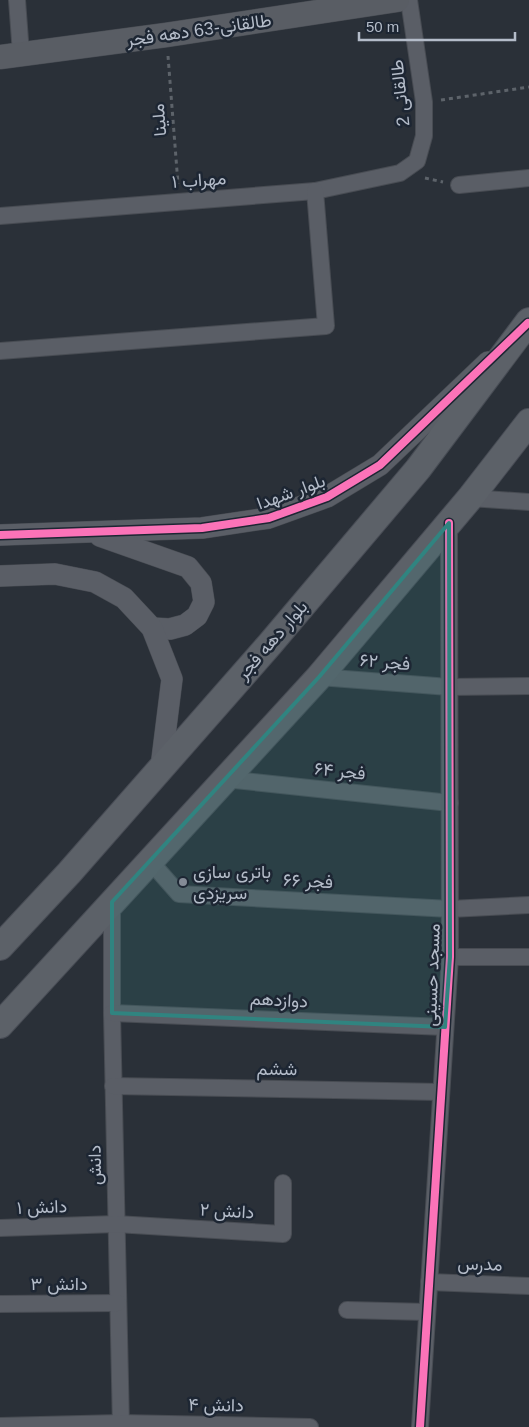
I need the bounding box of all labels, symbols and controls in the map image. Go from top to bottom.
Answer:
street label: طالقانی-63 دهه فجر [124,10,273,51]
scale bar [359,10,515,42]
text: 50 m [366,18,399,35]
street label: طالقانی 2 [387,58,414,127]
street label: ملینا [148,103,170,137]
street label: مهراب ۱ [171,168,227,193]
street label: بلوار شهدا [254,470,328,515]
street label: بلوار دهه فجر [232,597,312,685]
street label: فجر ۶۲ [359,650,411,675]
street label: فجر ۶۴ [313,758,367,785]
place label: باتری سازی سریزدی [193,862,271,904]
street label: فجر ۶۶ [282,870,333,893]
marker: باتری سازی سریزدی [177,876,189,888]
street label: مسجد حسینی [420,923,445,1027]
street label: دوازدهم [249,988,309,1014]
street label: ششم [256,1059,298,1081]
street label: دانش [85,1145,106,1185]
street label: دانش ۱ [16,1196,68,1219]
street label: دانش ۲ [199,1200,255,1223]
street label: مدرس [457,1253,503,1276]
street label: دانش ۳ [30,1274,88,1295]
street label: دانش ۴ [188,1395,244,1416]

